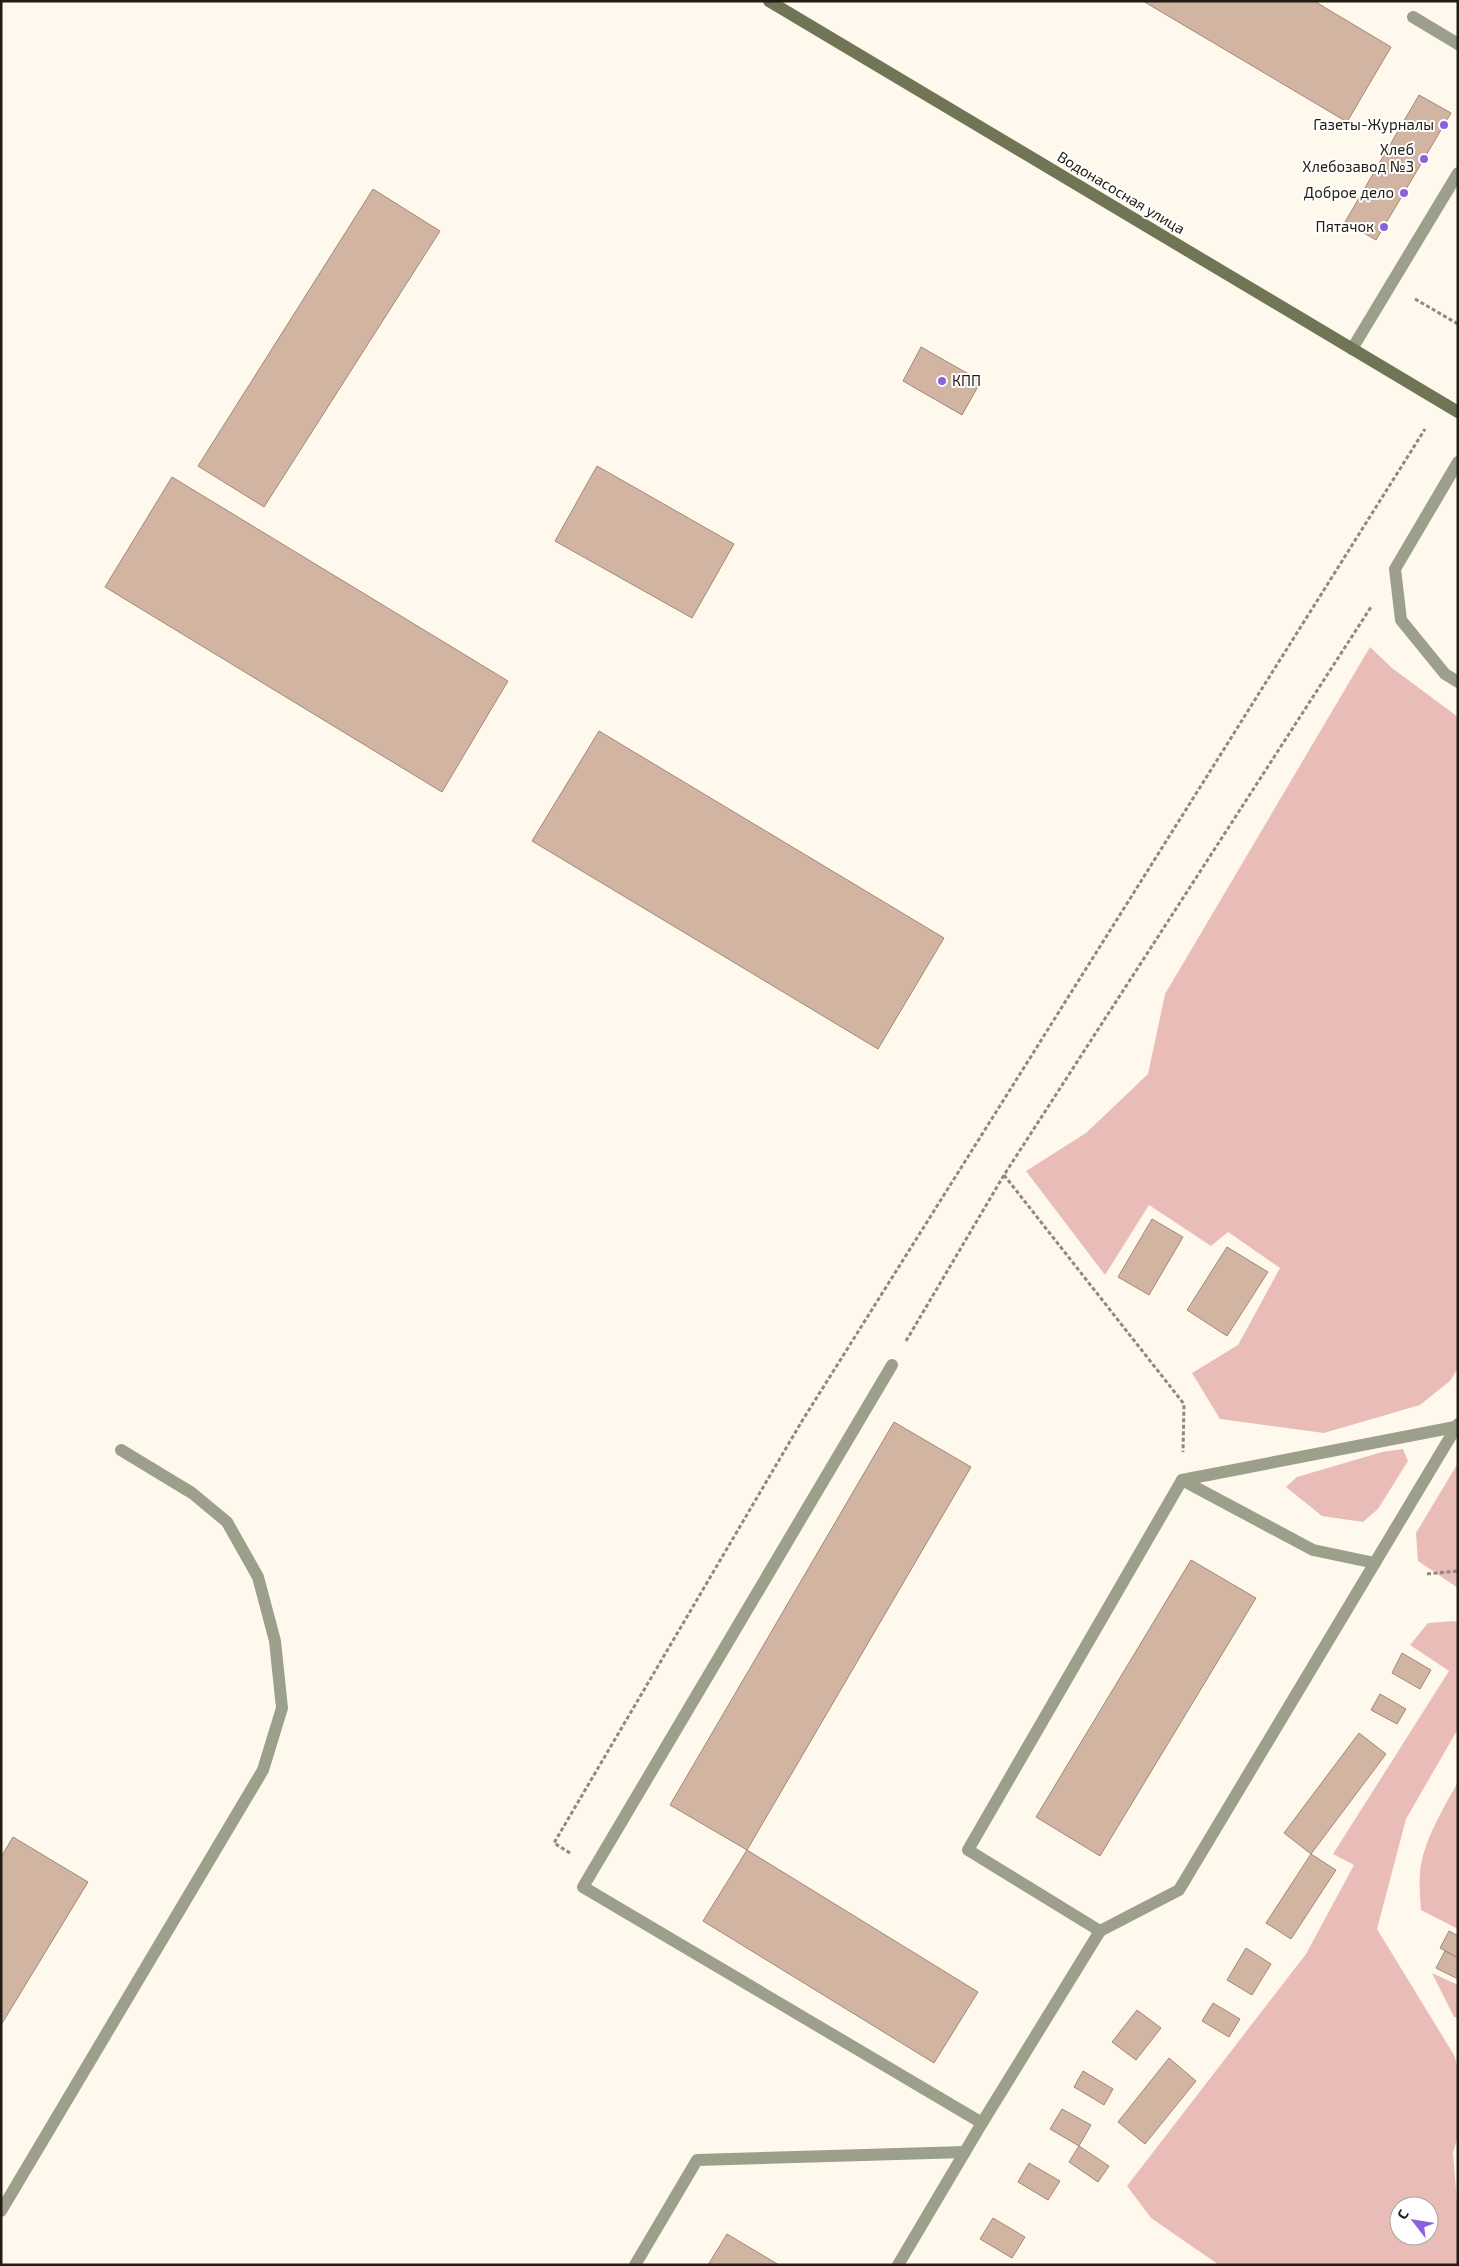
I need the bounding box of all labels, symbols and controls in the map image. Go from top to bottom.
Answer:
place label: Газеты-Журналы [1313,115,1434,134]
marker: Газеты-Журналы [1438,119,1450,131]
place label: Хлеб Хлебозавод №3 [1302,140,1414,175]
street label: Водонасосная улица [1054,147,1189,238]
marker: Хлеб Хлебозавод №3 [1418,153,1430,165]
place label: Доброе дело [1304,183,1394,201]
marker: Доброе дело [1398,187,1410,199]
place label: Пятачок [1316,217,1374,235]
marker: Пятачок [1378,221,1390,233]
place label: КПП [952,371,981,389]
marker: КПП [936,375,948,387]
north arrow [1389,2196,1439,2246]
text: С [1393,2206,1412,2222]

